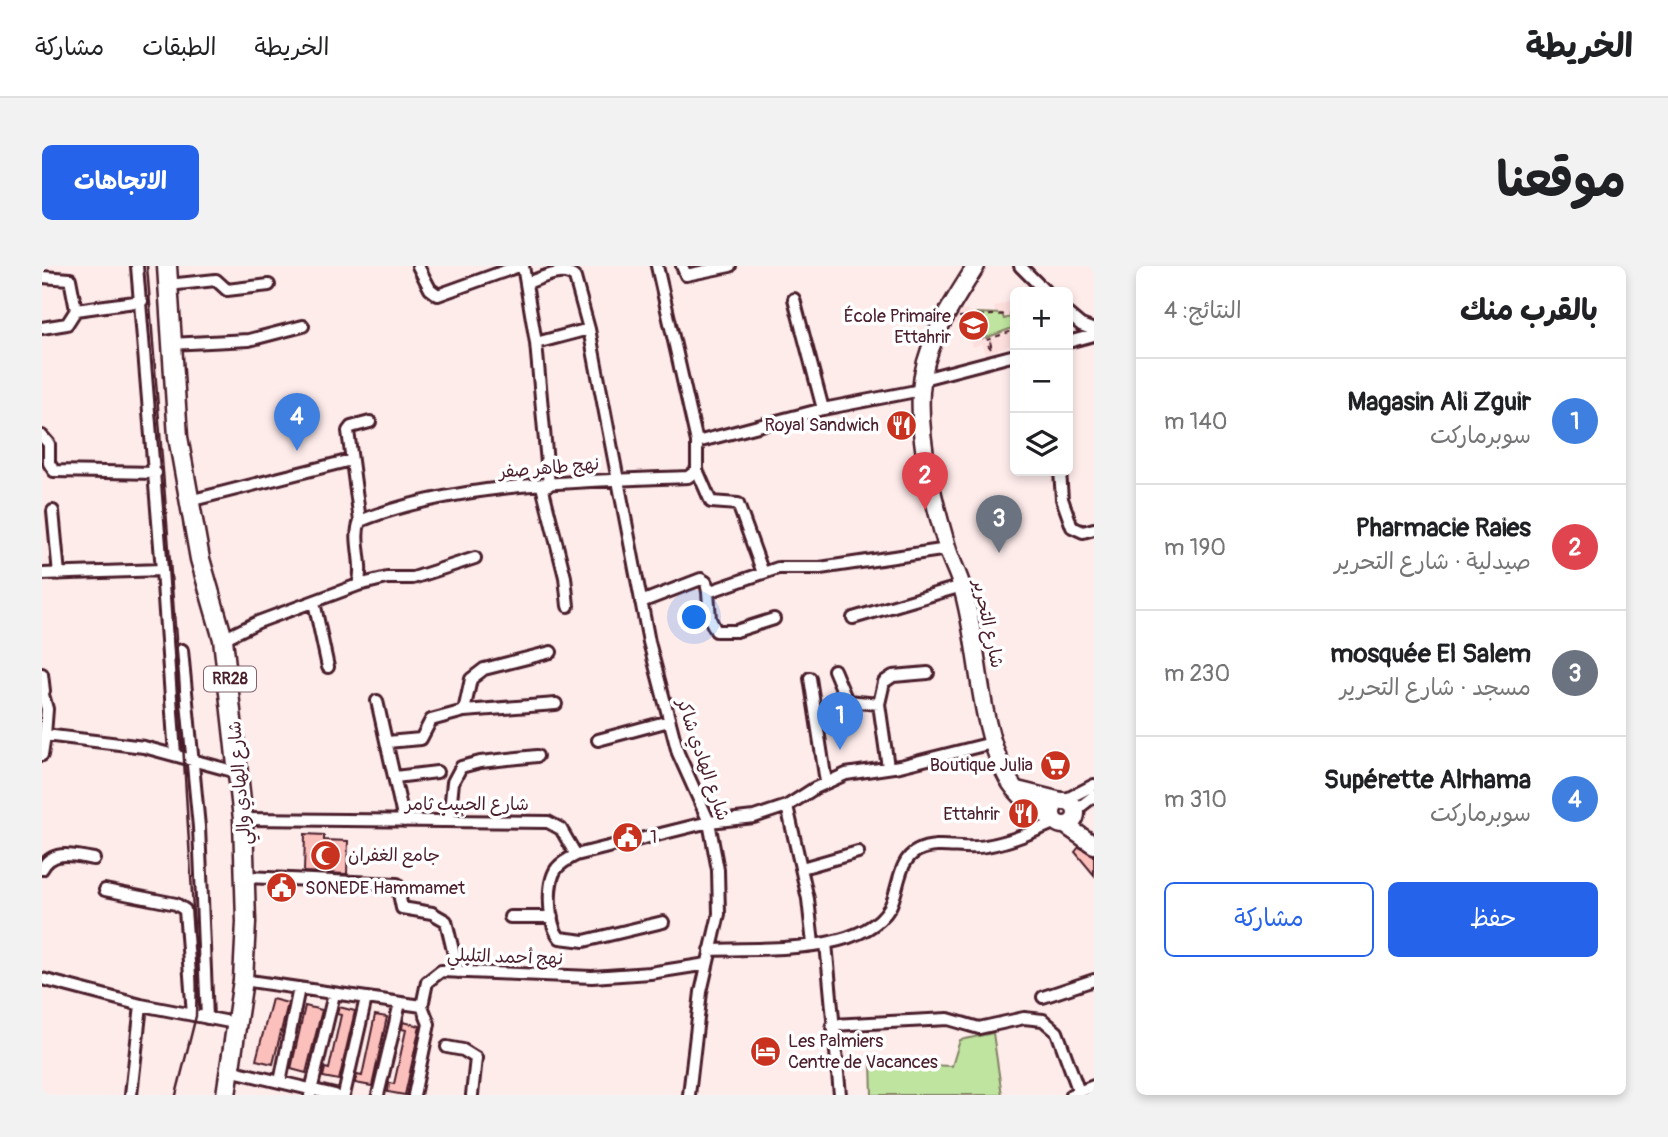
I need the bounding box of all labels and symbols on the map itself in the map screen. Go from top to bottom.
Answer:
place label: École Primaire Ettahrir [844,305,952,349]
school or university icon: École Primaire Ettahrir [957,309,991,343]
pin: 4 [274,393,320,451]
restaurant icon: Royal Sandwich [885,408,919,442]
place label: Royal Sandwich [764,414,879,437]
street label: نهج طاهر صفر [496,452,600,484]
pin: 2 [902,452,948,510]
pin: 3 [976,495,1022,553]
street label: شارع التحرير [967,576,1009,670]
your location [677,600,711,634]
road number: RR28 [204,666,256,692]
pin: 1 [817,692,863,750]
street label: شارع الهادي شاكر [670,694,735,824]
street label: شارع الهادي والي [223,720,261,846]
supermarket icon: Boutique Julia [1039,748,1073,782]
place label: Boutique Julia [930,754,1033,777]
street label: شارع الحبيب ثامر [403,793,529,816]
restaurant icon: Ettahrir [1006,797,1040,831]
place label: Ettahrir [943,803,1001,826]
public building icon: 1 [610,820,644,854]
place label: 1 [650,826,657,849]
mosque icon: جامع الغفران [308,838,342,872]
place label: جامع الغفران [348,844,440,868]
public building icon: SONEDE Hammamet [265,871,299,905]
place label: SONEDE Hammamet [305,877,466,900]
street label: نهج أحمد التليلي [446,943,564,975]
place label: Les Palmiers Centre de Vacances [788,1030,938,1074]
hotel icon: Les Palmiers Centre de Vacances [748,1034,782,1068]

